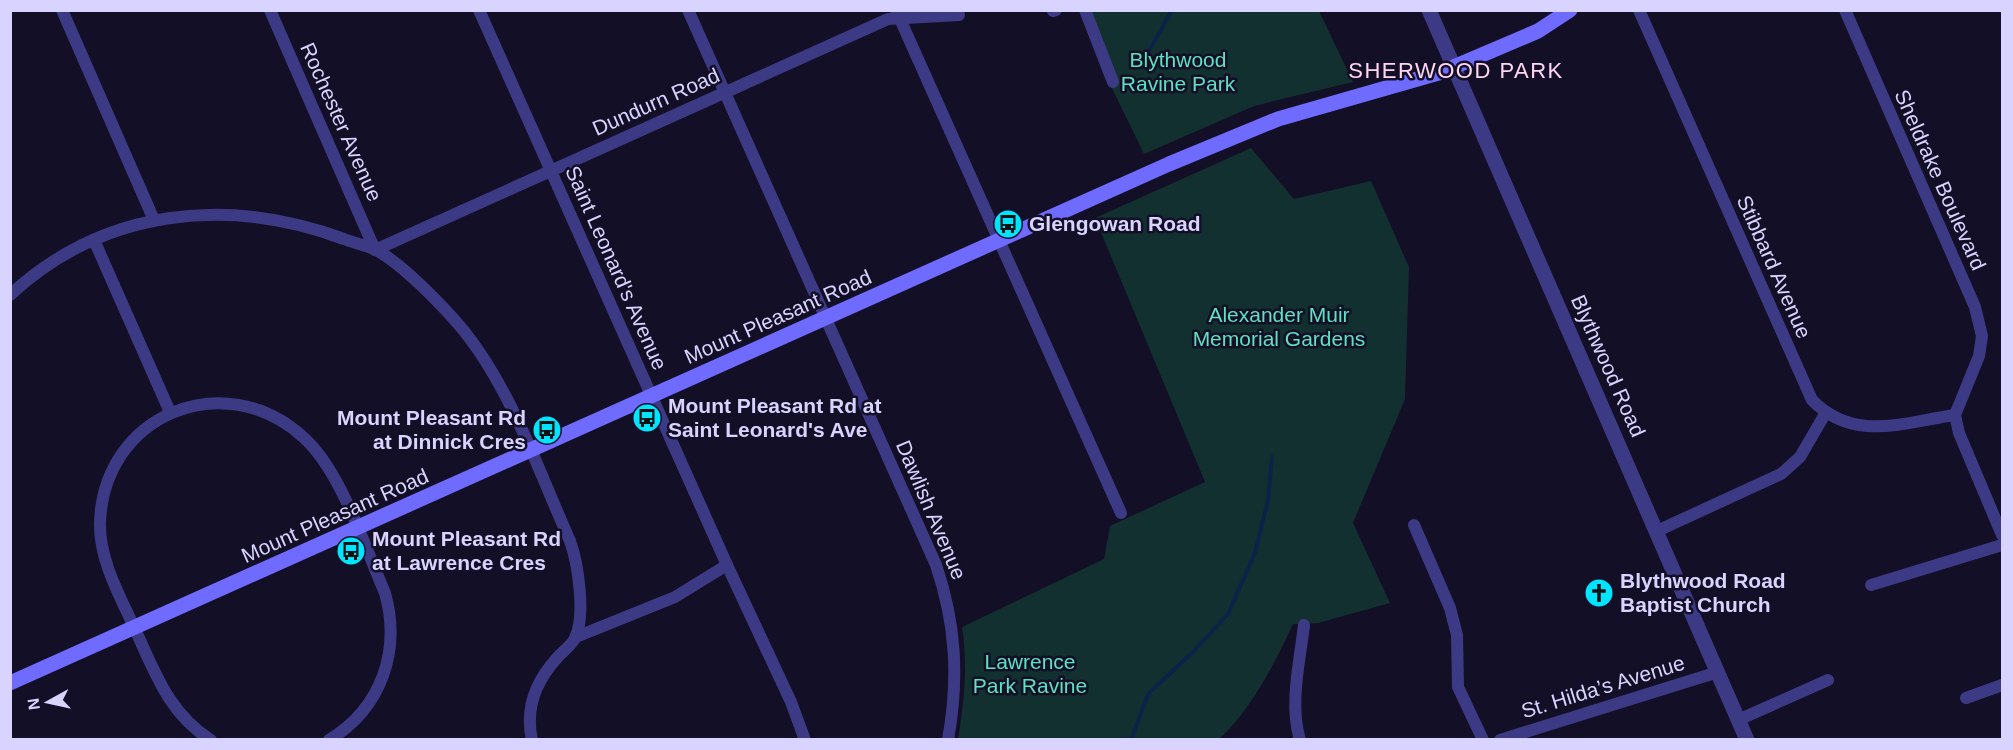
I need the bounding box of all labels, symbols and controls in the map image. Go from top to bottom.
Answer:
street label: Rochester Avenue [296,39,387,205]
park label: Blythwood Ravine Park [1121,48,1236,95]
district label: SHERWOOD PARK [1348,58,1564,83]
street label: Dundurn Road [589,63,723,140]
street label: Sheldrake Boulevard [1890,86,1991,274]
street label: Saint Leonard's Avenue [561,162,672,373]
street label: Stibbard Avenue [1733,192,1816,342]
bus stop icon: Glengowan Road [992,208,1024,240]
place label: Glengowan Road [1029,212,1201,235]
street label: Mount Pleasant Road [681,265,875,368]
street label: Blythwood Road [1567,291,1650,440]
park label: Alexander Muir Memorial Gardens [1193,303,1365,350]
place label: Mount Pleasant Rd at Saint Leonard's Ave [668,394,882,441]
bus stop icon: Mount Pleasant Rd at Saint Leonard's Ave [631,402,663,434]
place label: Mount Pleasant Rd at Dinnick Cres [337,406,526,453]
bus stop icon: Mount Pleasant Rd at Dinnick Cres [531,414,563,446]
street label: Dawlish Avenue [892,437,971,583]
street label: Mount Pleasant Road [238,464,432,567]
place label: Mount Pleasant Rd at Lawrence Cres [372,527,561,574]
bus stop icon: Mount Pleasant Rd at Lawrence Cres [335,535,367,567]
place label: Blythwood Road Baptist Church [1620,569,1786,616]
church icon: Blythwood Road Baptist Church [1583,577,1615,609]
park label: Lawrence Park Ravine [973,650,1087,697]
street label: St. Hilda’s Avenue [1518,651,1687,722]
north arrow [18,672,78,732]
text: N [24,697,43,711]

